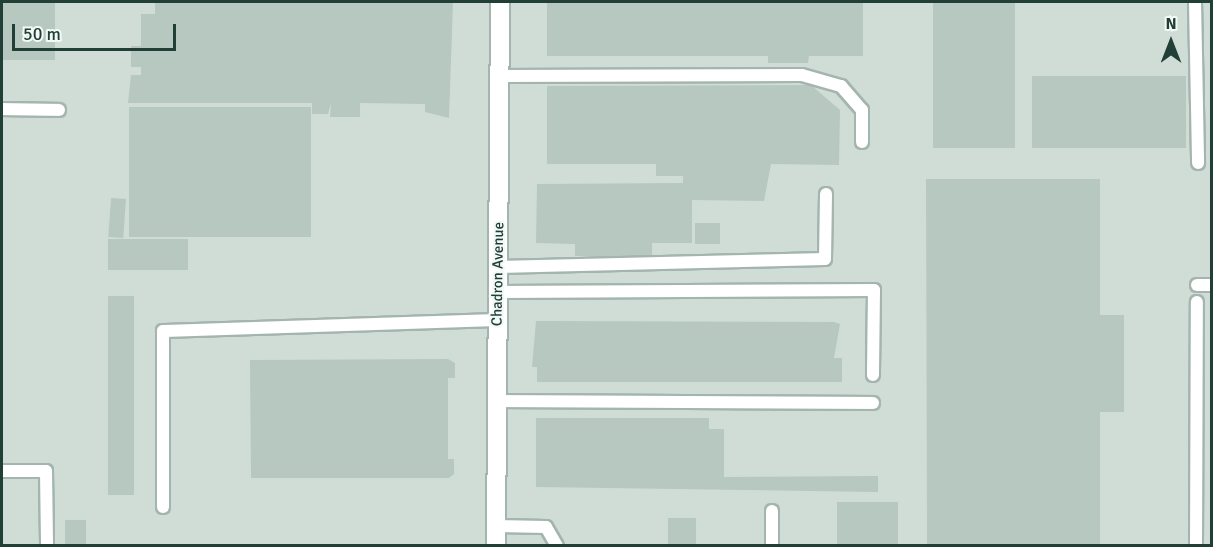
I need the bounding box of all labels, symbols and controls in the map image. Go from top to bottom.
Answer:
scale bar [15,12,178,50]
north arrow [1141,12,1201,72]
text: N [1165,14,1177,34]
text: 50 m [23,23,61,45]
street label: Chadron Avenue [488,222,508,326]

